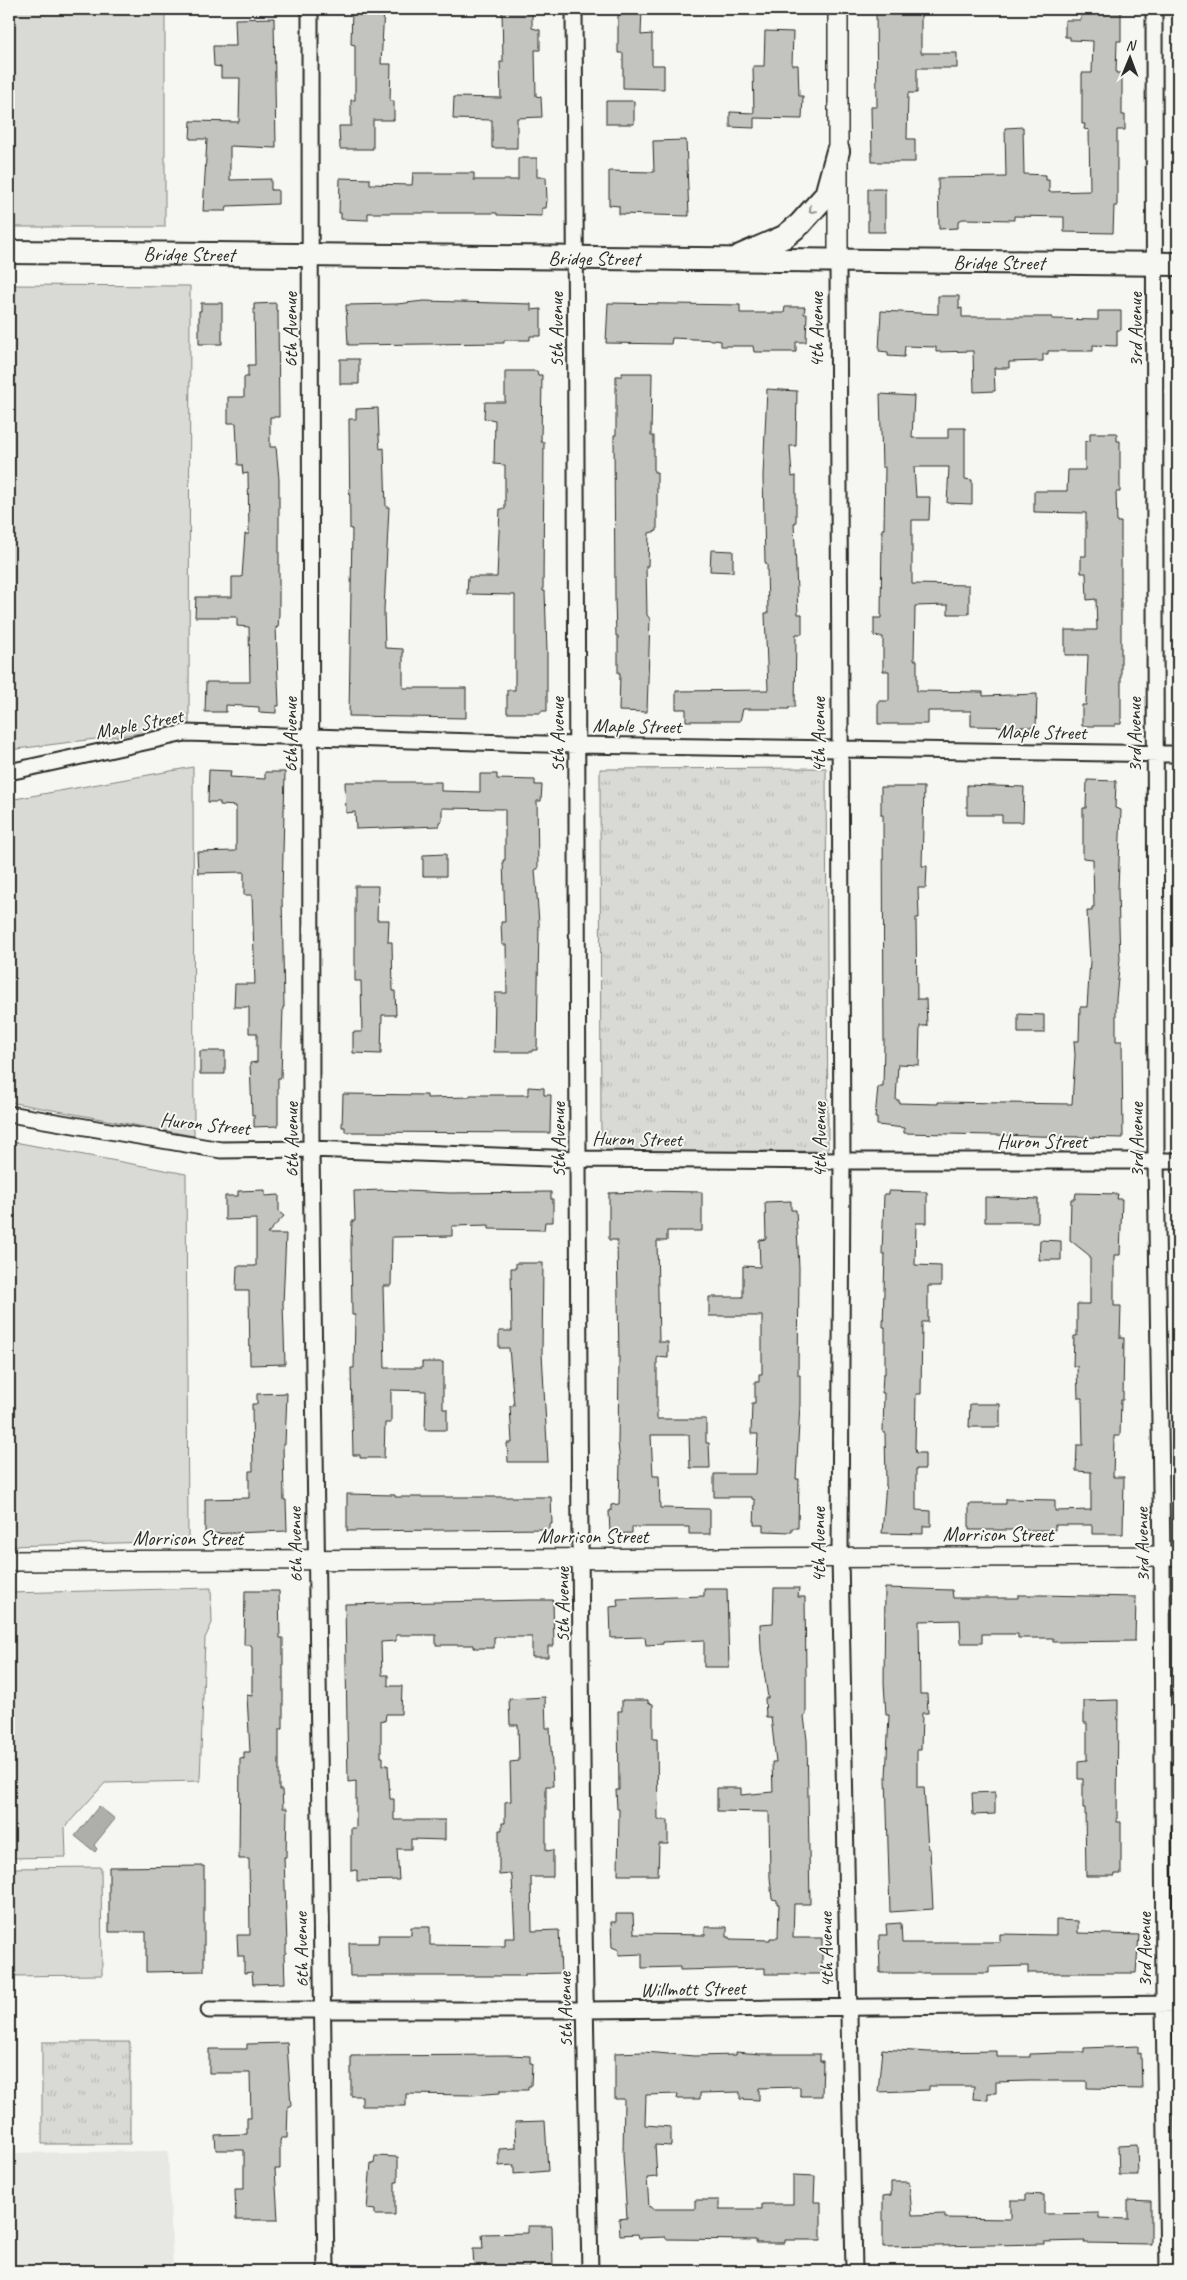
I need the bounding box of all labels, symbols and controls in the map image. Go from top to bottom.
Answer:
north arrow [1104,32,1154,82]
text: N [1126,37,1137,54]
one-way arrow [808,205,817,214]
street label: Bridge Street [143,241,238,267]
street label: Bridge Street [548,245,643,271]
street label: Bridge Street [953,249,1048,275]
street label: 6th Avenue [278,291,303,368]
street label: 5th Avenue [544,291,569,368]
street label: 4th Avenue [804,291,829,368]
street label: 3rd Avenue [1123,291,1148,367]
street label: 6th Avenue [278,696,303,773]
street label: 5th Avenue [545,696,570,773]
street label: 4th Avenue [806,696,831,773]
street label: 3rd Avenue [1122,696,1147,772]
street label: Maple Street [93,703,187,745]
street label: Maple Street [592,713,684,739]
street label: Maple Street [997,719,1089,745]
street label: 6th Avenue [279,1101,304,1178]
street label: 5th Avenue [546,1101,571,1178]
street label: 4th Avenue [807,1101,832,1178]
street label: 3rd Avenue [1124,1101,1149,1177]
street label: Huron Street [159,1107,253,1141]
street label: Huron Street [592,1126,685,1152]
street label: Huron Street [997,1129,1089,1154]
street label: 6th Avenue [282,1505,308,1583]
street label: 4th Avenue [806,1506,831,1583]
street label: 3rd Avenue [1129,1506,1155,1583]
street label: Morrison Street [943,1522,1056,1547]
street label: Morrison Street [538,1524,651,1549]
street label: Morrison Street [133,1526,246,1551]
street label: 5th Avenue [550,1566,575,1643]
street label: 6th Avenue [288,1910,314,1988]
street label: 4th Avenue [813,1910,839,1988]
street label: 3rd Avenue [1132,1911,1157,1987]
street label: 5th Avenue [552,1970,578,2048]
street label: Willmott Street [640,1976,748,2002]

